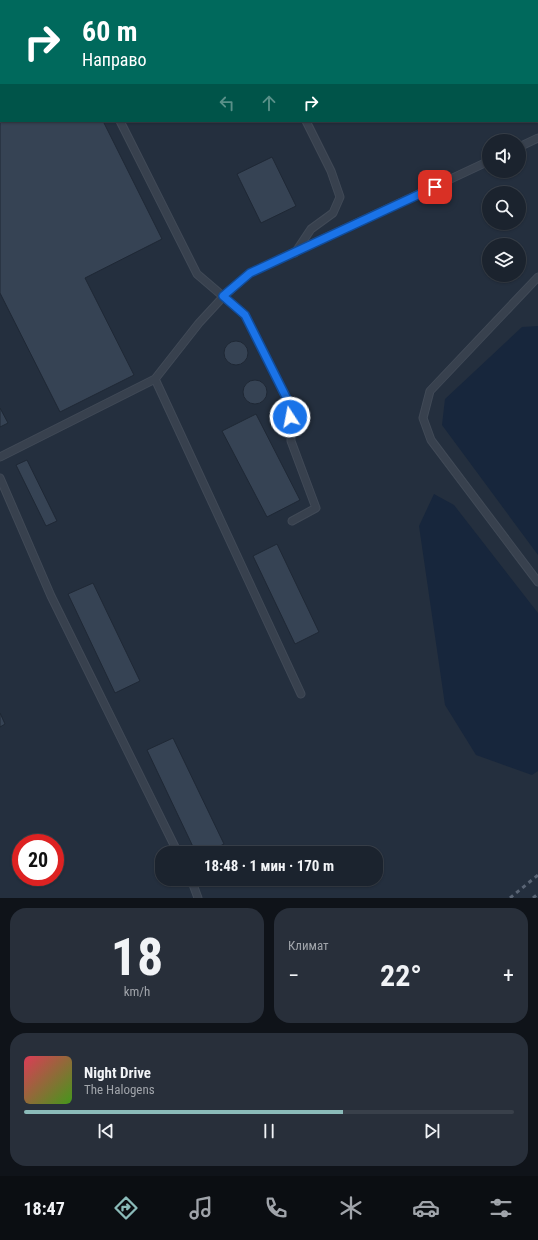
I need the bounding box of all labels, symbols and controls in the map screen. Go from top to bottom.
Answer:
text: 60 m [82,15,138,48]
icon: right [16,16,68,68]
text: Направо [82,49,147,70]
icon: left [216,92,238,114]
icon: ahead [258,92,280,114]
icon: right [300,92,322,114]
map controls [482,134,526,282]
button: sound [482,134,526,178]
pin [418,170,452,204]
icon: arrive [424,176,446,198]
button: search [482,186,526,230]
button: layers [482,238,526,282]
position arrow [269,396,311,438]
speed limit sign: 20 [12,834,64,886]
text: 18:48 · 1 мин · 170 m [204,857,334,875]
text: 18 [111,927,163,988]
text: Климат [288,938,329,953]
text: 22° [380,958,422,993]
text: − [288,963,299,988]
text: + [503,963,514,988]
text: km/h [124,984,150,999]
text: Night Drive [84,1064,151,1082]
text: The Halogens [84,1082,155,1097]
icon: previous [95,1120,117,1142]
icon: pause [258,1120,280,1142]
icon: next [421,1120,443,1142]
icon: directions [112,1194,140,1222]
icon: music [187,1194,215,1222]
icon: phone [262,1194,290,1222]
icon: climate [337,1194,365,1222]
icon: car [412,1194,440,1222]
icon: filters [487,1194,515,1222]
text: 18:47 [23,1198,65,1219]

